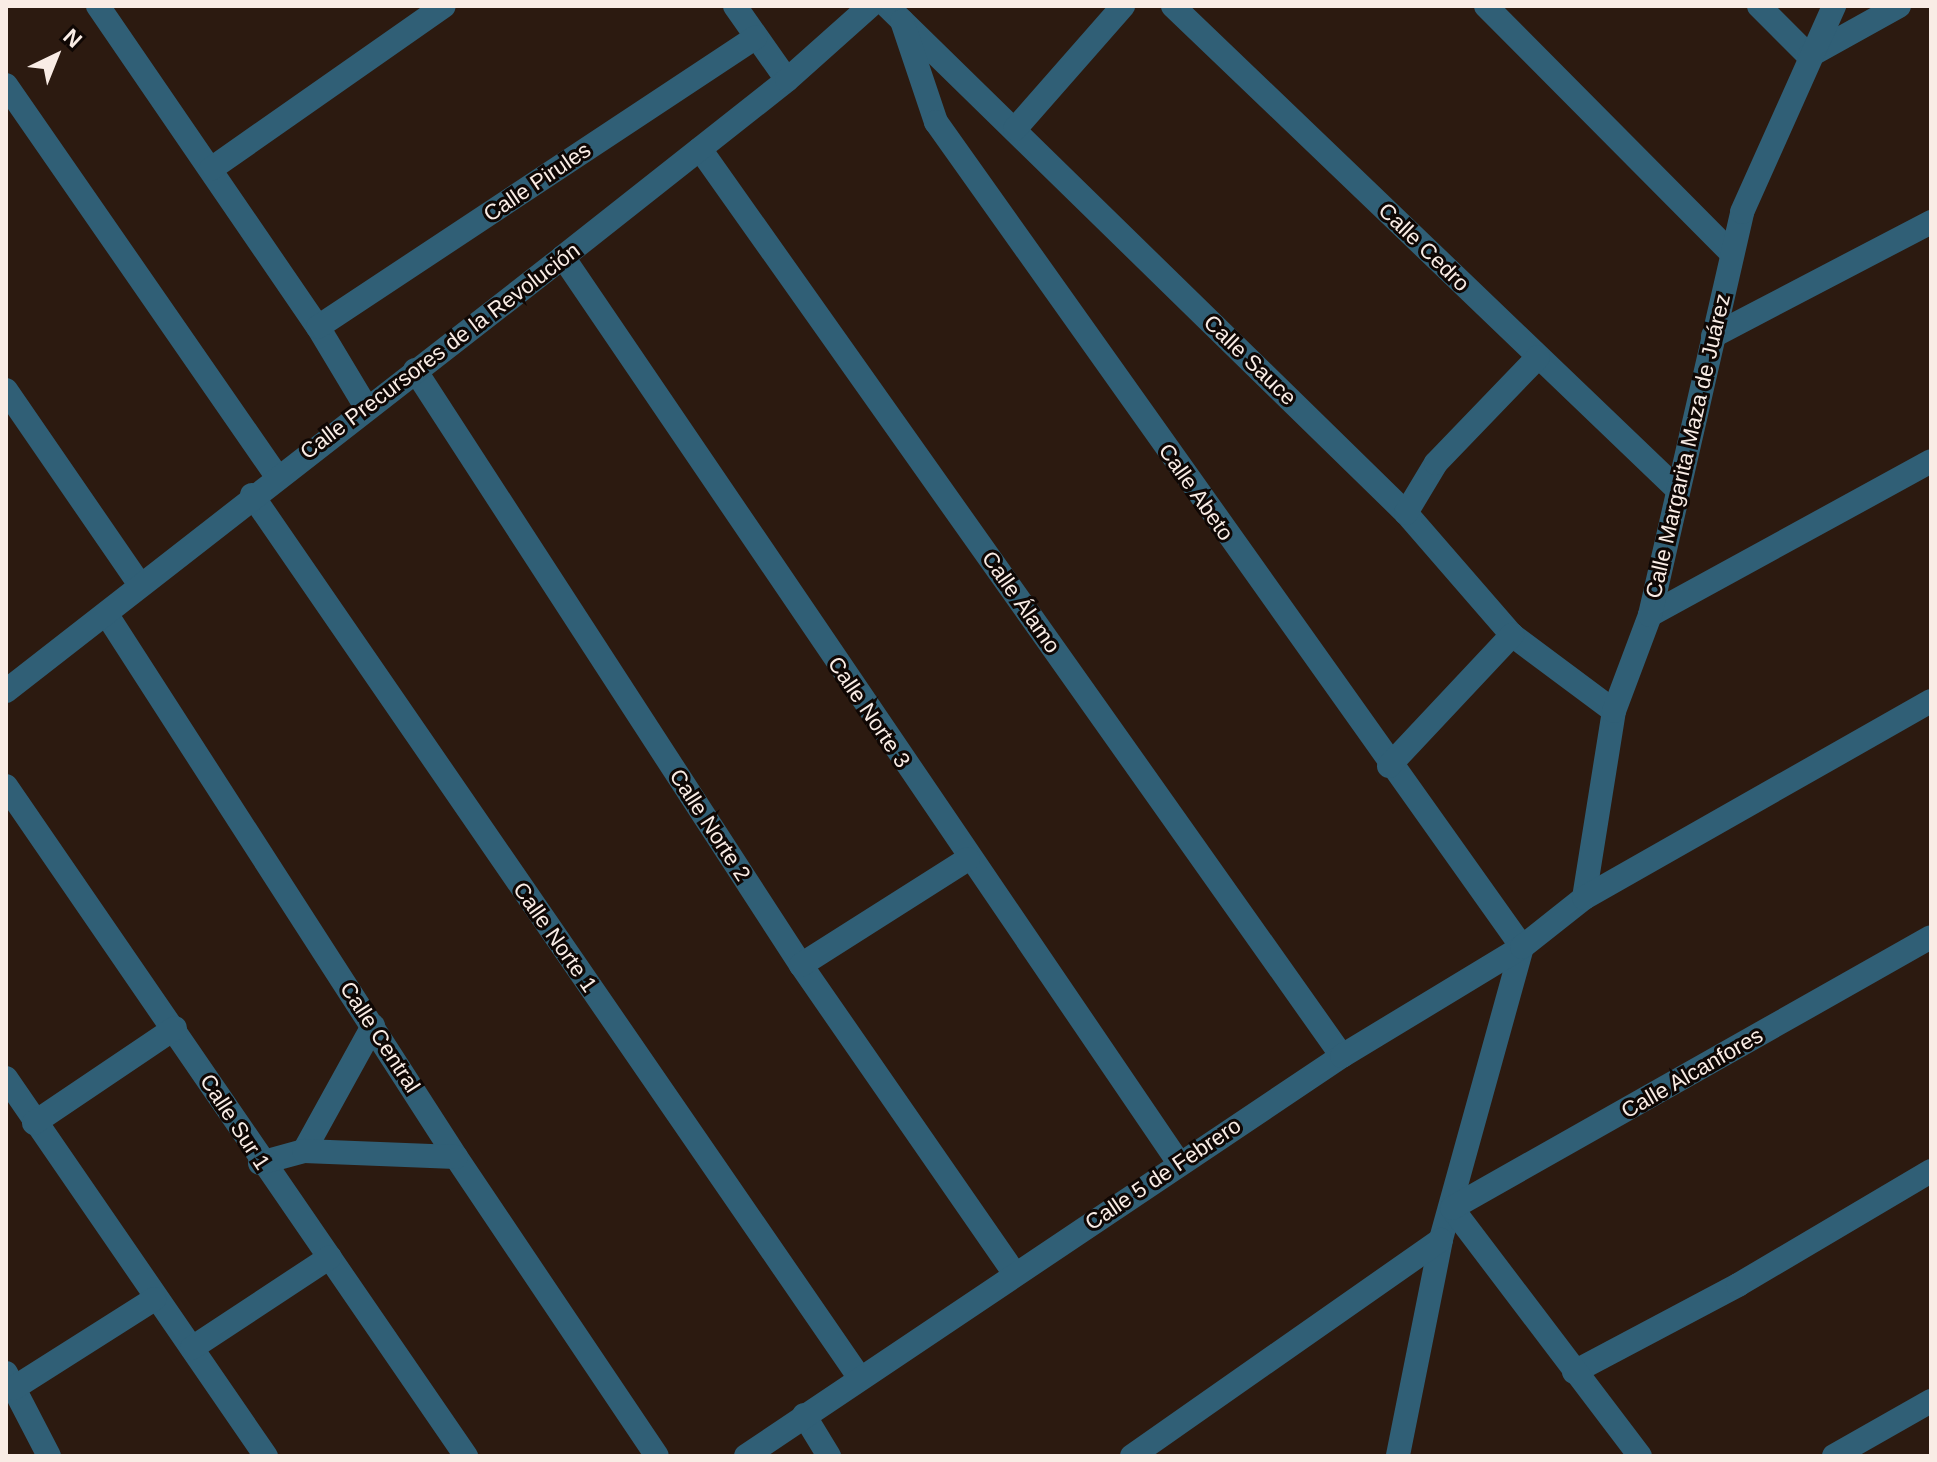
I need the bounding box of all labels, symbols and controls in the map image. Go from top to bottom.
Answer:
north arrow [16,16,96,96]
text: N [58,24,87,53]
street label: Calle Pirules [478,137,596,227]
street label: Calle Cedro [1373,197,1475,297]
street label: Calle Precursores de la Revolución [295,237,585,465]
street label: Calle Margarita Maza de Juárez [1640,291,1736,601]
street label: Calle Sauce [1198,309,1302,411]
street label: Calle Abeto [1153,438,1239,546]
street label: Calle Álamo [976,546,1066,658]
street label: Calle Norte 3 [822,651,916,773]
street label: Calle Norte 2 [664,764,756,886]
street label: Calle Norte 1 [507,877,603,997]
street label: Calle Central [334,976,426,1098]
street label: Calle Alcanfores [1616,1022,1768,1124]
street label: Calle Sur 1 [194,1069,276,1175]
street label: Calle 5 de Febrero [1080,1112,1246,1236]

